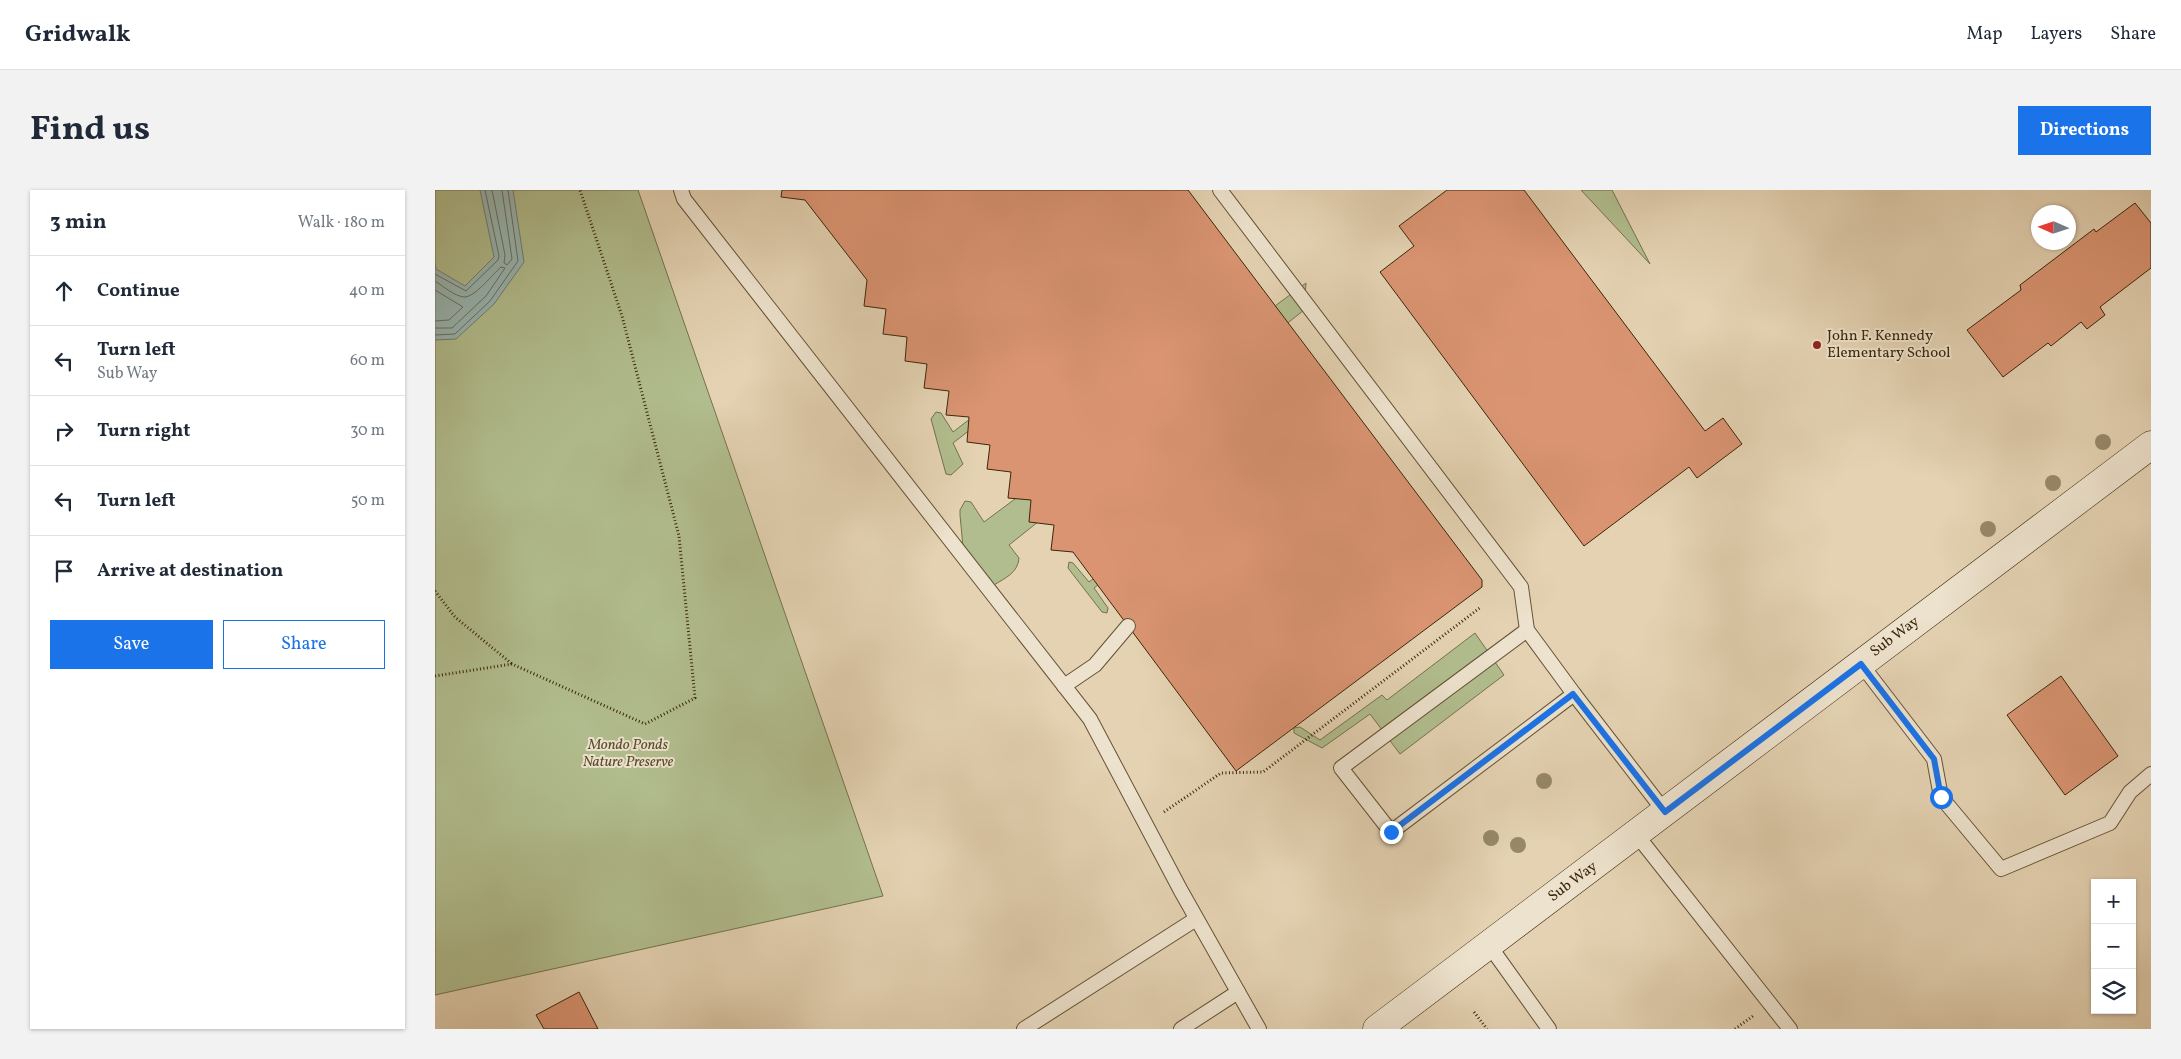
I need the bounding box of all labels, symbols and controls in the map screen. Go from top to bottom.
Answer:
text: Gridwalk [25,18,131,52]
text: Map [1966,22,2002,47]
text: Layers [2030,22,2082,47]
text: Share [2110,22,2156,47]
text: Find us [30,106,150,154]
button: Directions [2018,106,2151,155]
north arrow [2031,205,2076,250]
text: 3 min [50,208,106,237]
text: Walk · 180 m [298,212,385,234]
icon: ahead [50,277,78,305]
text: Continue [97,278,180,304]
text: 40 m [349,280,385,302]
place label: John F. Kennedy Elementary School [1827,326,1950,364]
text: Turn left [97,337,176,363]
marker: John F. Kennedy Elementary School [1811,339,1823,351]
icon: left [50,347,78,375]
text: 60 m [350,350,385,372]
text: Sub Way [97,363,157,385]
icon: right [50,417,78,445]
text: Turn right [97,418,190,444]
text: 30 m [350,420,385,442]
icon: left [50,487,78,515]
text: Turn left [97,488,176,514]
text: 50 m [351,490,385,512]
icon: arrive [50,557,78,585]
text: Arrive at destination [97,558,283,584]
street label: Sub Way [1866,612,1924,662]
button: Save [50,620,213,669]
button: Share [223,620,385,669]
park label: Mondo Ponds Nature Preserve [583,735,674,773]
route start [1930,786,1953,809]
route end [1380,821,1403,844]
street label: Sub Way [1544,857,1602,907]
map controls [2091,879,2136,1014]
button: + [2091,879,2136,924]
button: − [2091,924,2136,969]
button: layers [2091,969,2136,1014]

